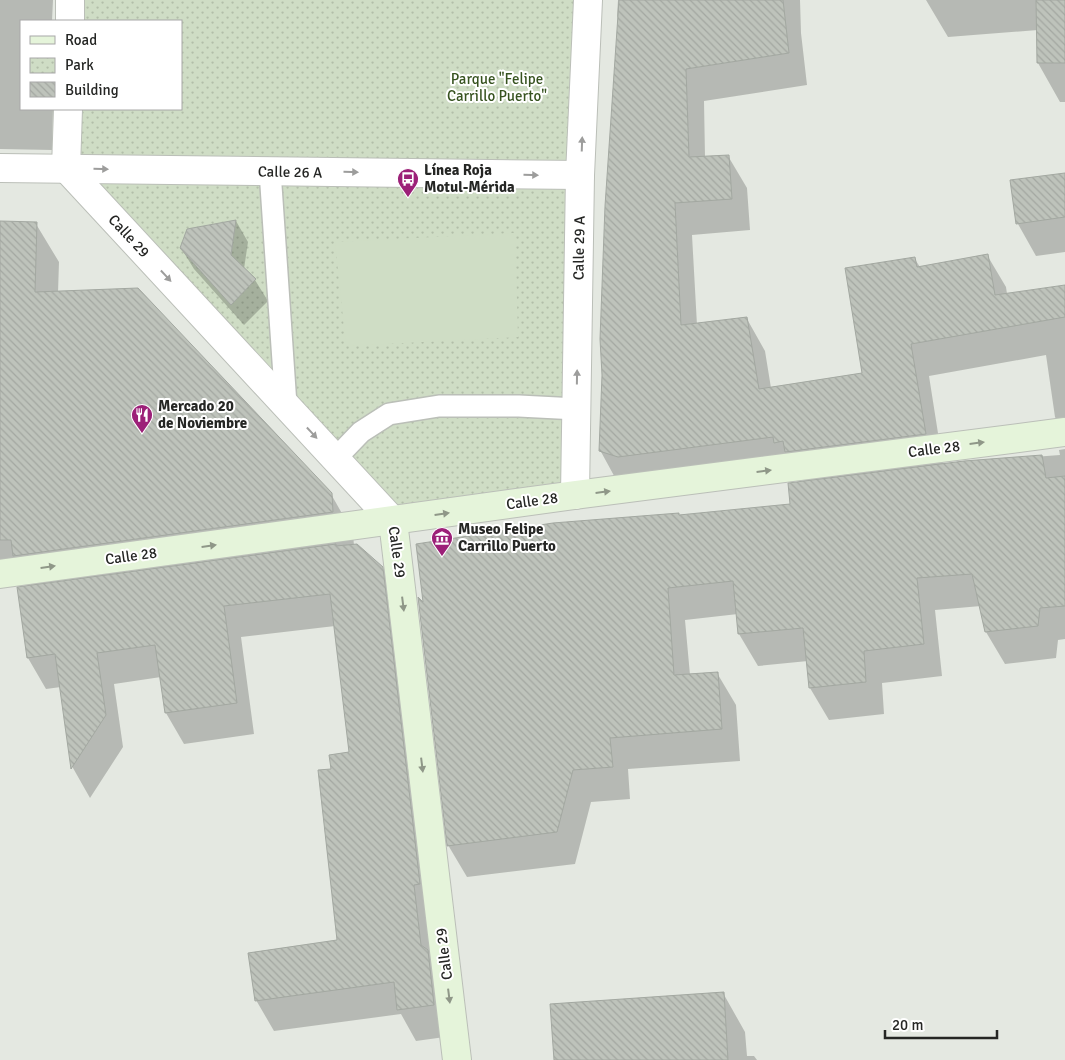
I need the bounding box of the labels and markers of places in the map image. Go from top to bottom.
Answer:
place label: Línea Roja Motul-Mérida [424,161,515,196]
bus stop icon: Línea Roja Motul-Mérida [396,167,420,198]
place label: Mercado 20 de Noviembre [158,397,247,432]
restaurant icon: Mercado 20 de Noviembre [130,403,154,434]
place label: Museo Felipe Carrillo Puerto [458,520,556,555]
museum icon: Museo Felipe Carrillo Puerto [430,526,454,557]

